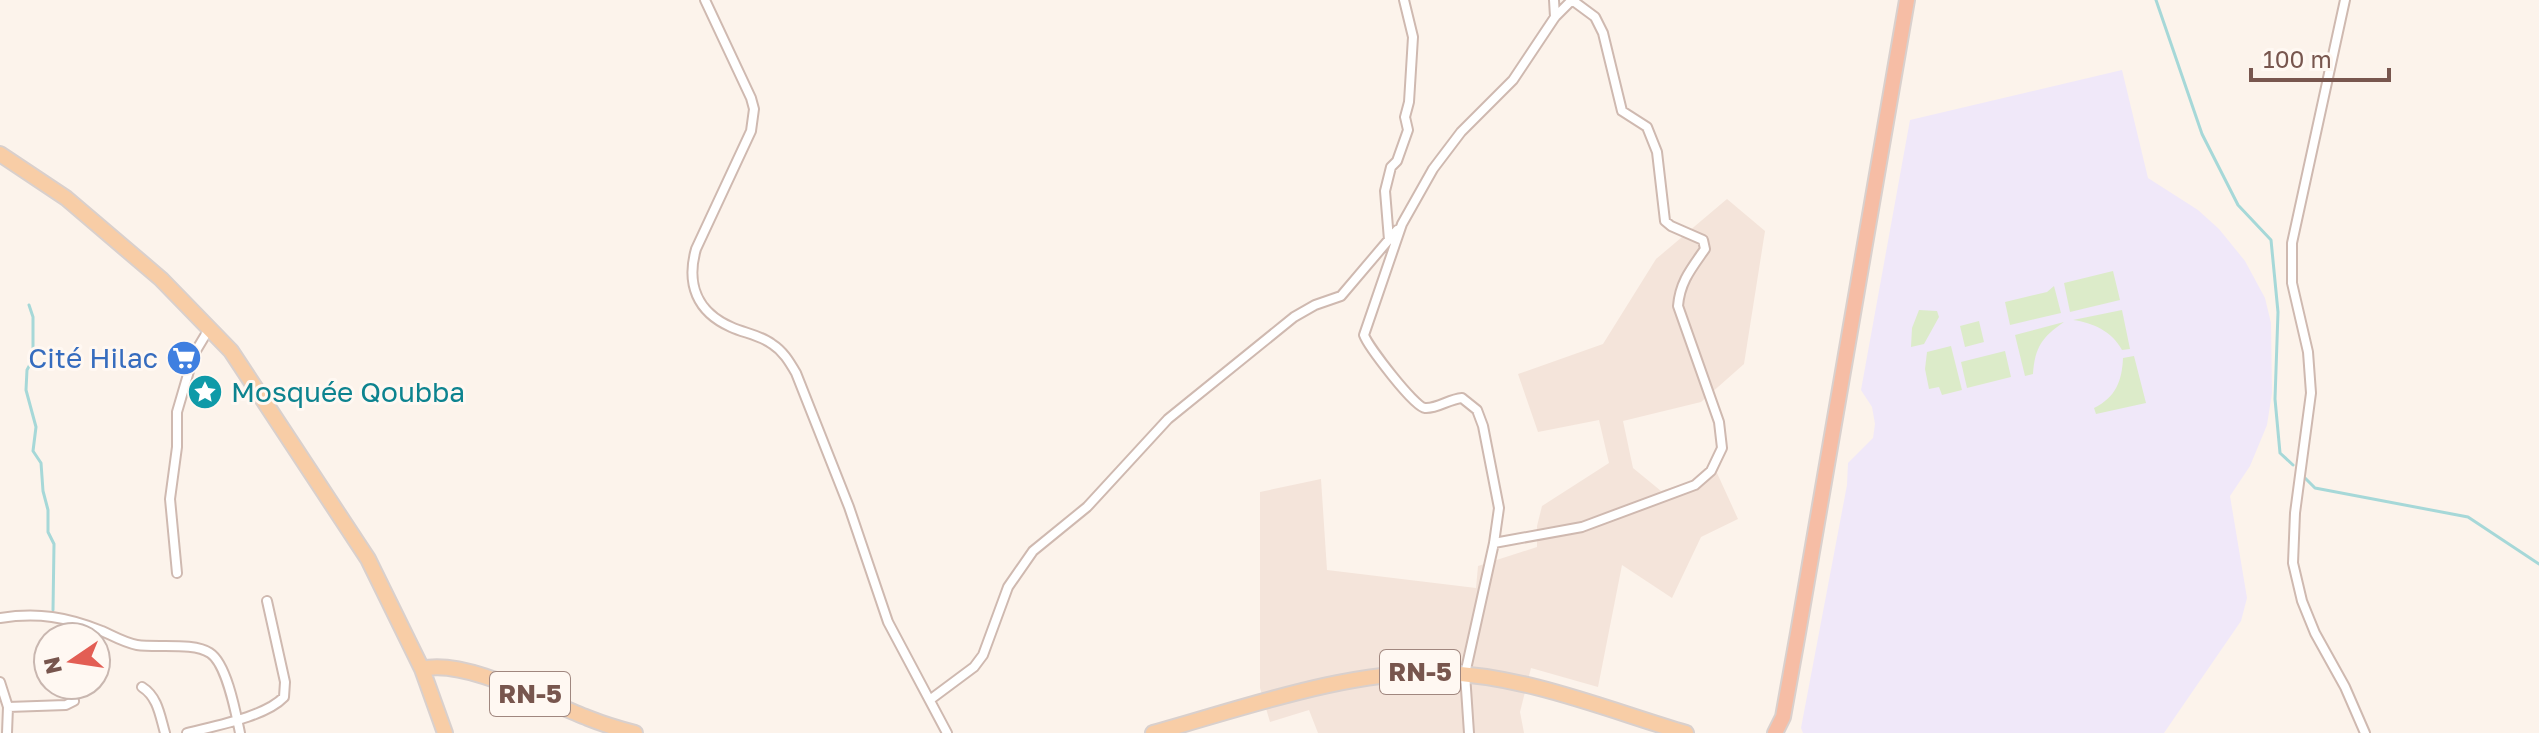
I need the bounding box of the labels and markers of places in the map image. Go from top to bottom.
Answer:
supermarket icon: Cité Hilac [165,339,203,377]
place label: Cité Hilac [28,341,158,374]
place icon: Mosquée Qoubba [186,373,224,411]
place label: Mosquée Qoubba [231,375,465,408]

